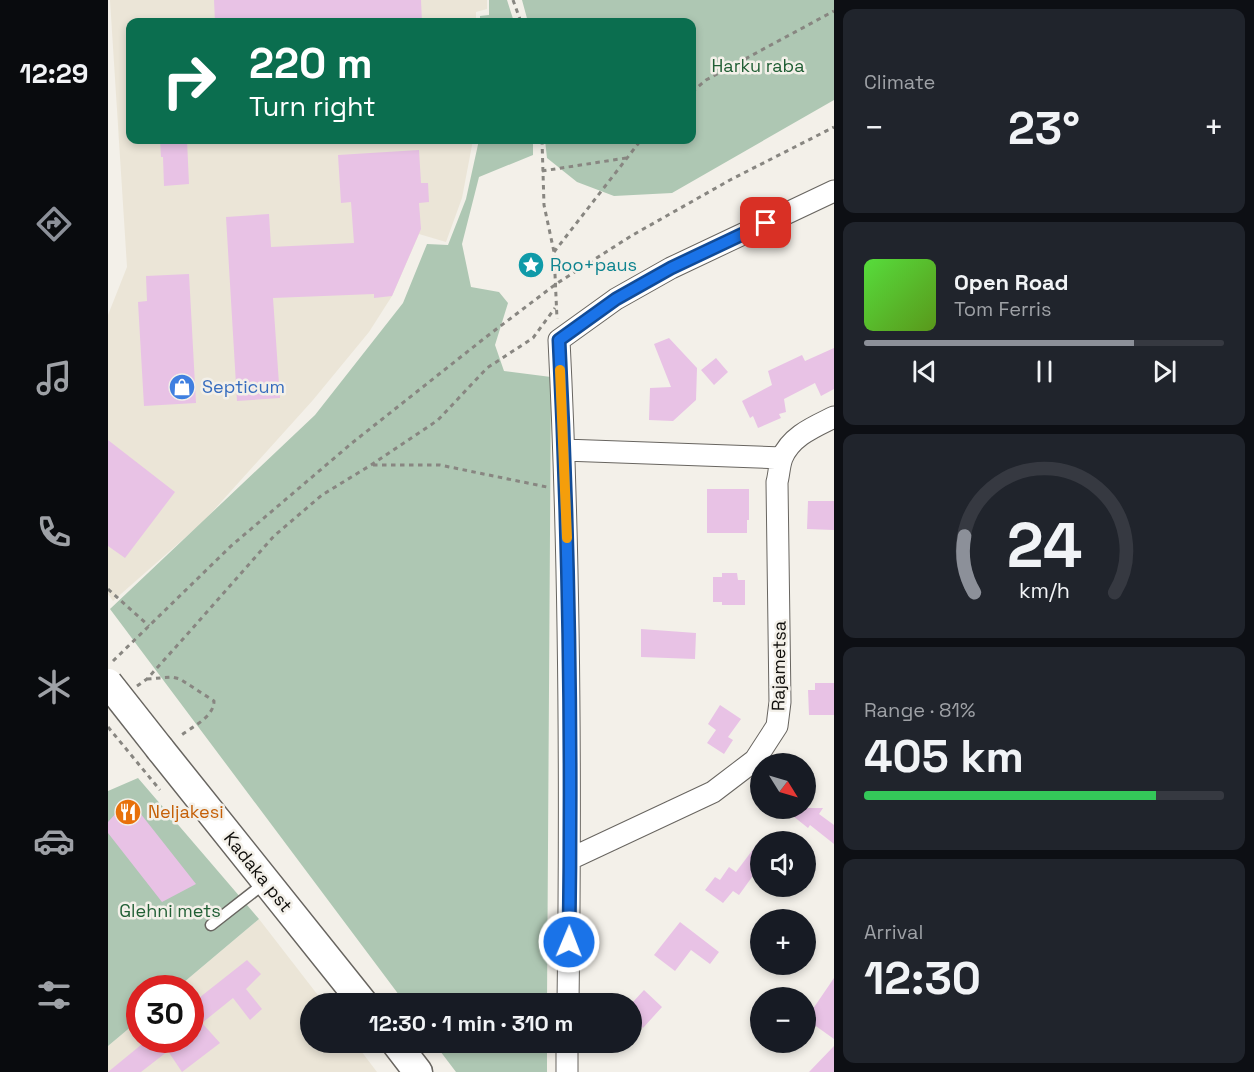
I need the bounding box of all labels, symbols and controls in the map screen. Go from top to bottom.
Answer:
text: 220 m [249,37,373,90]
icon: right [150,42,228,120]
park label: Harku raba [711,54,805,77]
text: 12:29 [20,56,88,91]
text: Climate [864,69,935,95]
text: Turn right [249,89,376,124]
text: 23° [1008,100,1080,157]
text: − [864,107,884,149]
text: + [1204,107,1224,149]
pin [740,197,791,248]
icon: directions [33,203,75,245]
icon: arrive [749,206,782,239]
place icon: Roo+paus [516,250,546,280]
place label: Roo+paus [550,253,637,276]
text: Open Road [954,268,1069,296]
text: Tom Ferris [954,296,1052,322]
icon: previous [908,355,941,388]
icon: pause [1028,355,1061,388]
icon: next [1148,355,1181,388]
icon: music [33,357,75,399]
shop icon: Septicum [167,372,197,402]
place label: Septicum [202,375,285,398]
text: 24 [1006,506,1082,585]
icon: phone [33,511,75,553]
text: km/h [1018,577,1070,604]
street label: Rajametsa [766,621,791,711]
icon: climate [33,666,75,708]
text: Range · 81% [864,697,975,723]
text: 405 km [864,728,1024,785]
north arrow [750,753,816,819]
map controls [750,753,816,1053]
restaurant icon: Neljakesi [113,797,143,827]
place label: Neljakesi [148,800,224,823]
icon: car [33,820,75,862]
street label: Kadaka pst [219,827,298,916]
button: sound [750,831,816,897]
park label: Glehni mets [119,899,221,922]
button: + [750,909,816,975]
position arrow [537,910,601,974]
text: Arrival [864,919,923,945]
text: 12:30 [864,950,981,1007]
icon: filters [33,974,75,1016]
speed limit sign: 30 [126,975,204,1053]
button: − [750,987,816,1053]
text: 12:30 · 1 min · 310 m [369,1009,573,1037]

